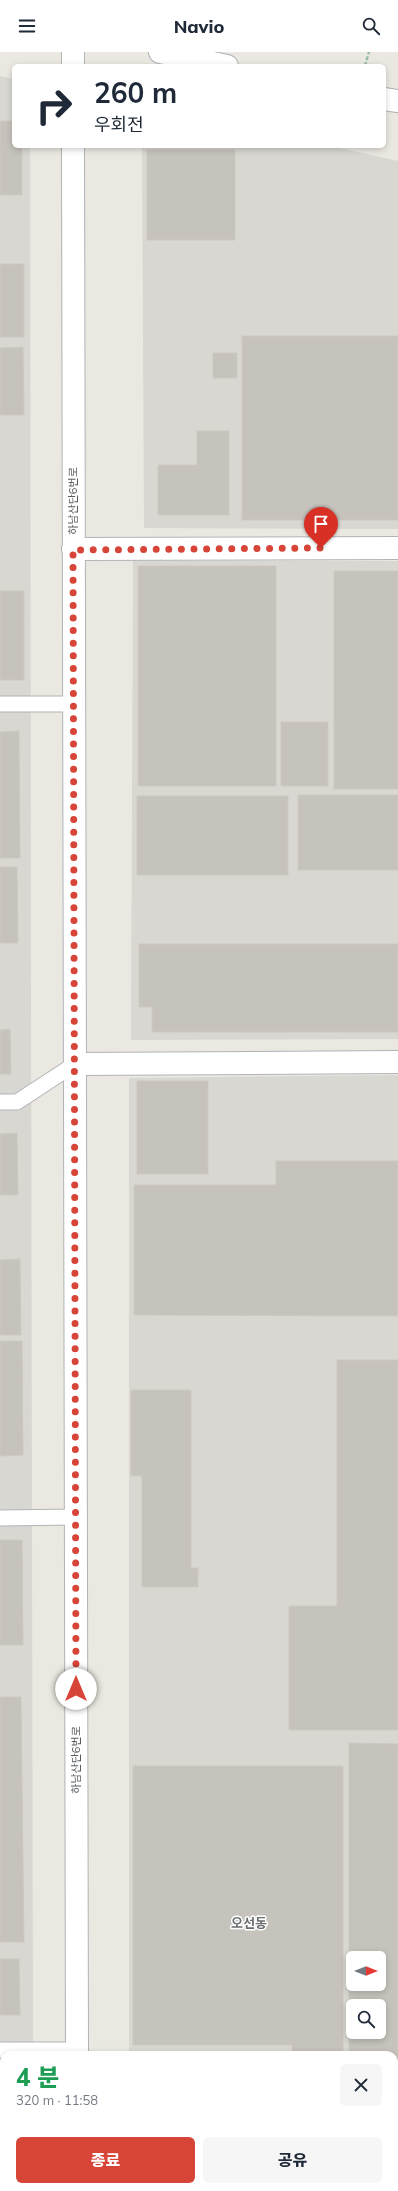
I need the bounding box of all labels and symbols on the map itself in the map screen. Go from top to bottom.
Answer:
street label: 하남산단6번로 [66,467,80,535]
pin [304,507,338,548]
position arrow [55,1668,97,1710]
street label: 하남산단6번로 [69,1726,83,1794]
district label: 오선동 [231,1915,267,1931]
north arrow [346,1951,386,1991]

